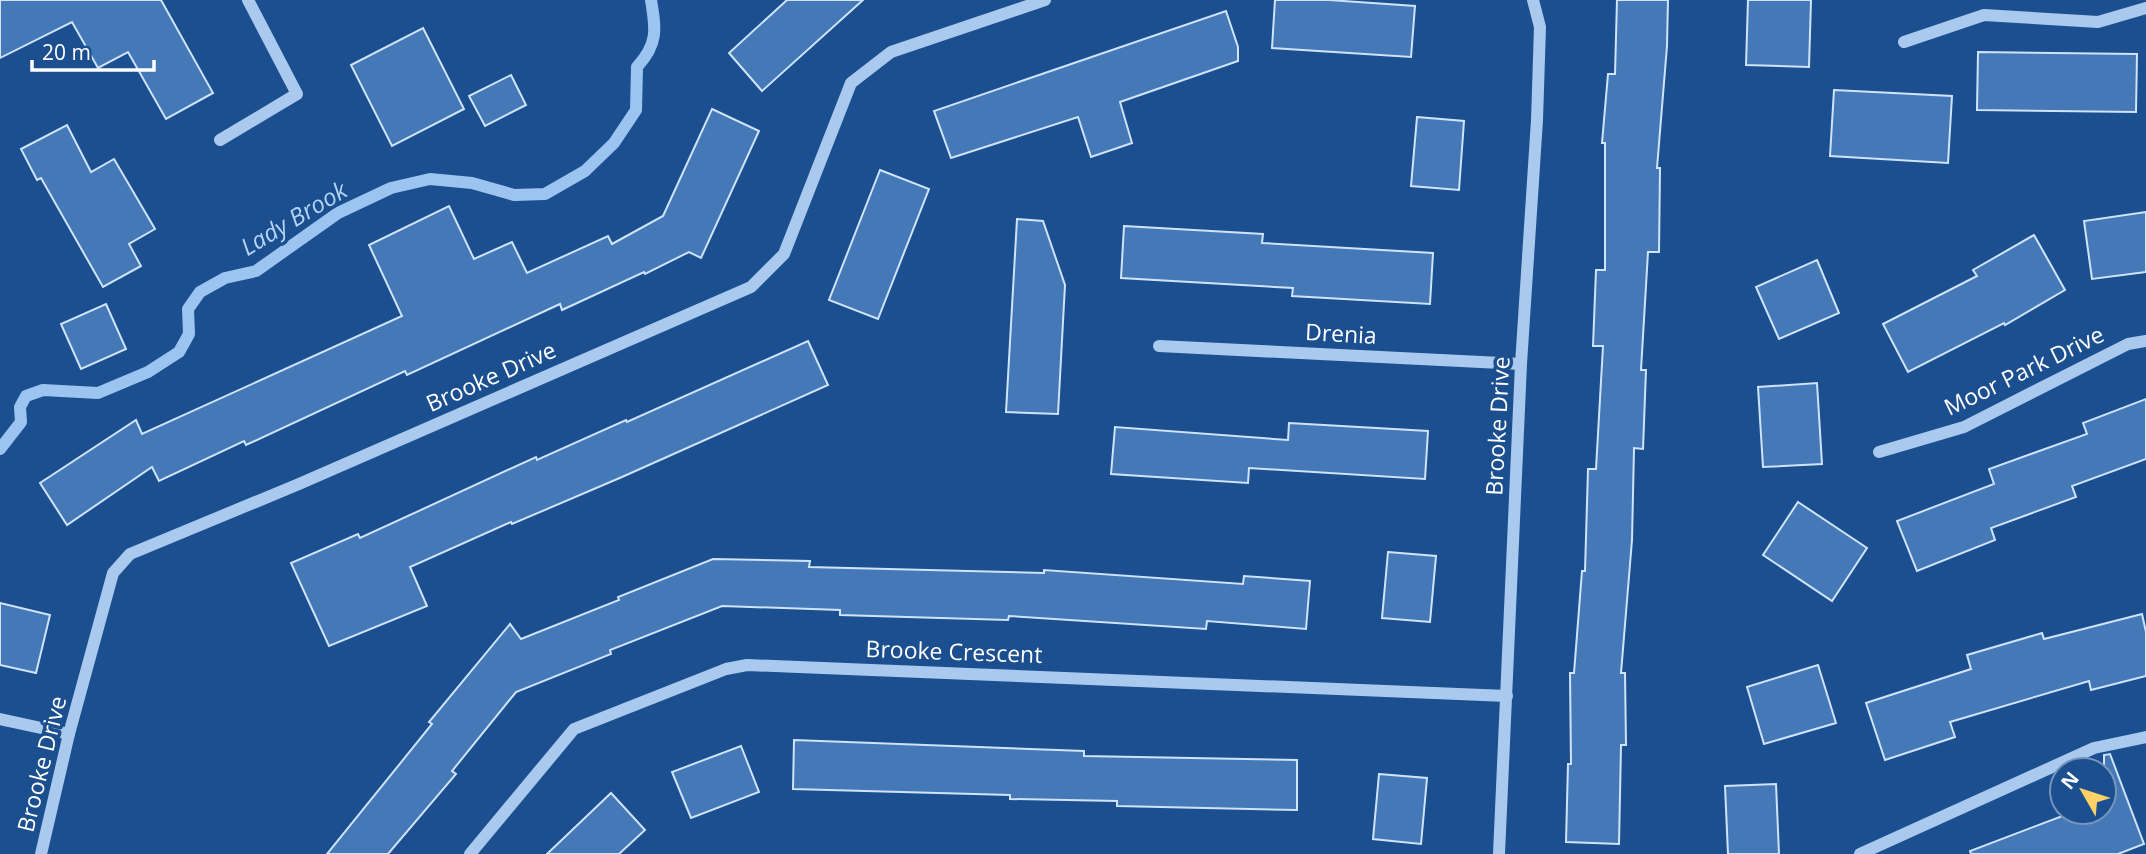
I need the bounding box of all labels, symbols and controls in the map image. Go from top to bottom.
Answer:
scale bar [32,28,154,72]
text: 20 m [42,38,91,66]
water label: Lady Brook [234,172,354,262]
street label: Drenia [1304,315,1378,351]
street label: Moor Park Drive [1938,318,2109,423]
street label: Brooke Drive [421,333,561,419]
street label: Brooke Drive [1477,356,1517,496]
street label: Brooke Crescent [865,632,1043,670]
street label: Brooke Drive [9,692,73,835]
north arrow [2048,756,2118,826]
text: N [2055,766,2085,794]

